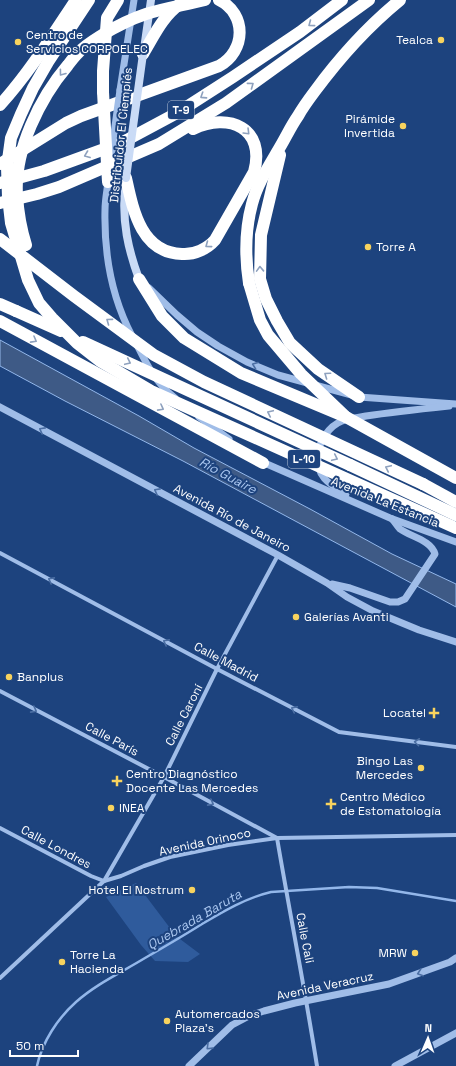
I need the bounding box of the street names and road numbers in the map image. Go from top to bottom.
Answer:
street label: Distribuidor El Ciempiés [106,67,136,203]
road number: T-9 [168,101,194,119]
road number: L-10 [288,450,320,468]
street label: Avenida La Estancia [329,473,441,531]
street label: Avenida Río de Janeiro [171,480,293,556]
street label: Calle Madrid [191,638,261,686]
street label: Calle Caroní [162,681,206,749]
street label: Calle París [82,718,142,760]
street label: Calle Londres [18,822,94,872]
street label: Avenida Orinoco [158,824,252,860]
street label: Calle Cali [292,911,318,965]
street label: Avenida Veracruz [275,968,375,1004]

